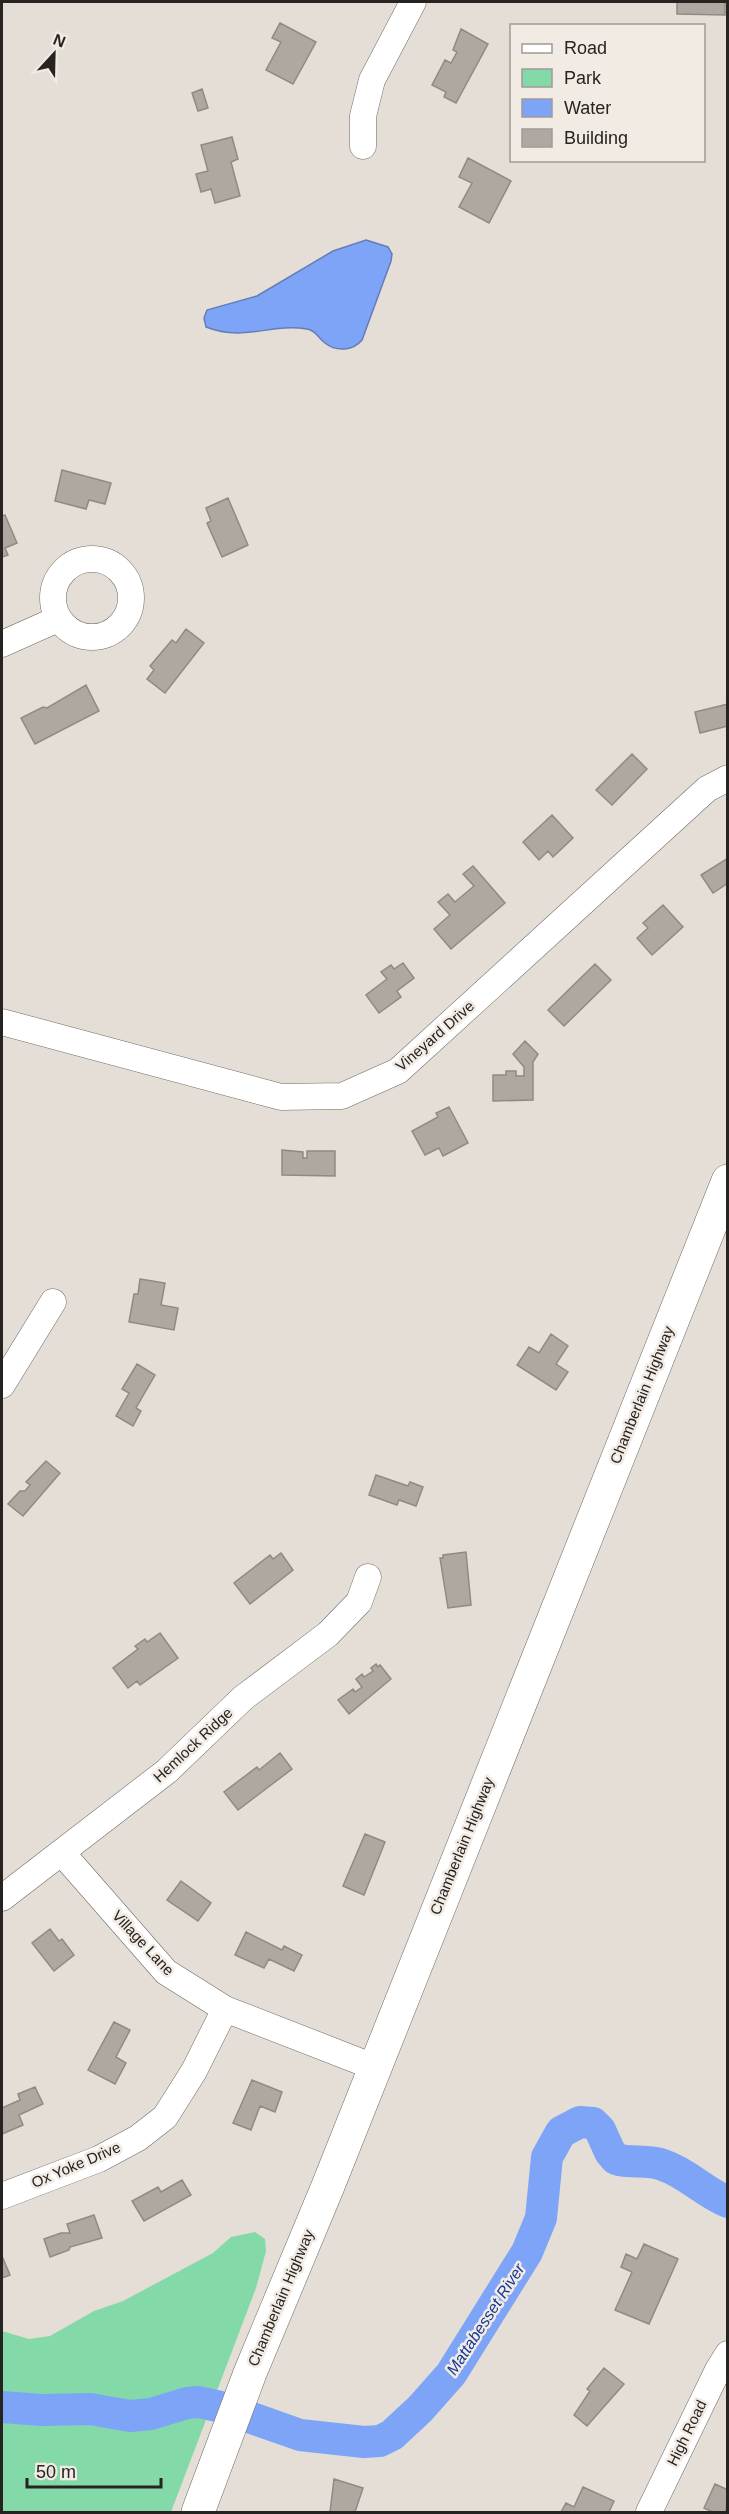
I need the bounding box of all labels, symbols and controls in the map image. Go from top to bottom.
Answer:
north arrow [24,24,84,84]
legend [510,24,705,162]
text: N [51,31,68,51]
text: Road [564,38,607,58]
text: Park [564,68,602,88]
text: Water [564,98,611,118]
text: Building [564,128,628,148]
street label: Vineyard Drive [392,997,477,1074]
street label: Chamberlain Highway [606,1323,677,1466]
street label: Hemlock Ridge [150,1704,236,1786]
street label: Chamberlain Highway [426,1774,497,1917]
street label: Village Lane [109,1907,178,1979]
street label: Ox Yoke Drive [29,2138,123,2191]
street label: Chamberlain Highway [244,2226,317,2369]
water label: Mattabesset River [443,2260,528,2378]
street label: High Road [663,2397,710,2468]
scale bar [27,2451,160,2489]
text: 50 m [36,2462,76,2482]

